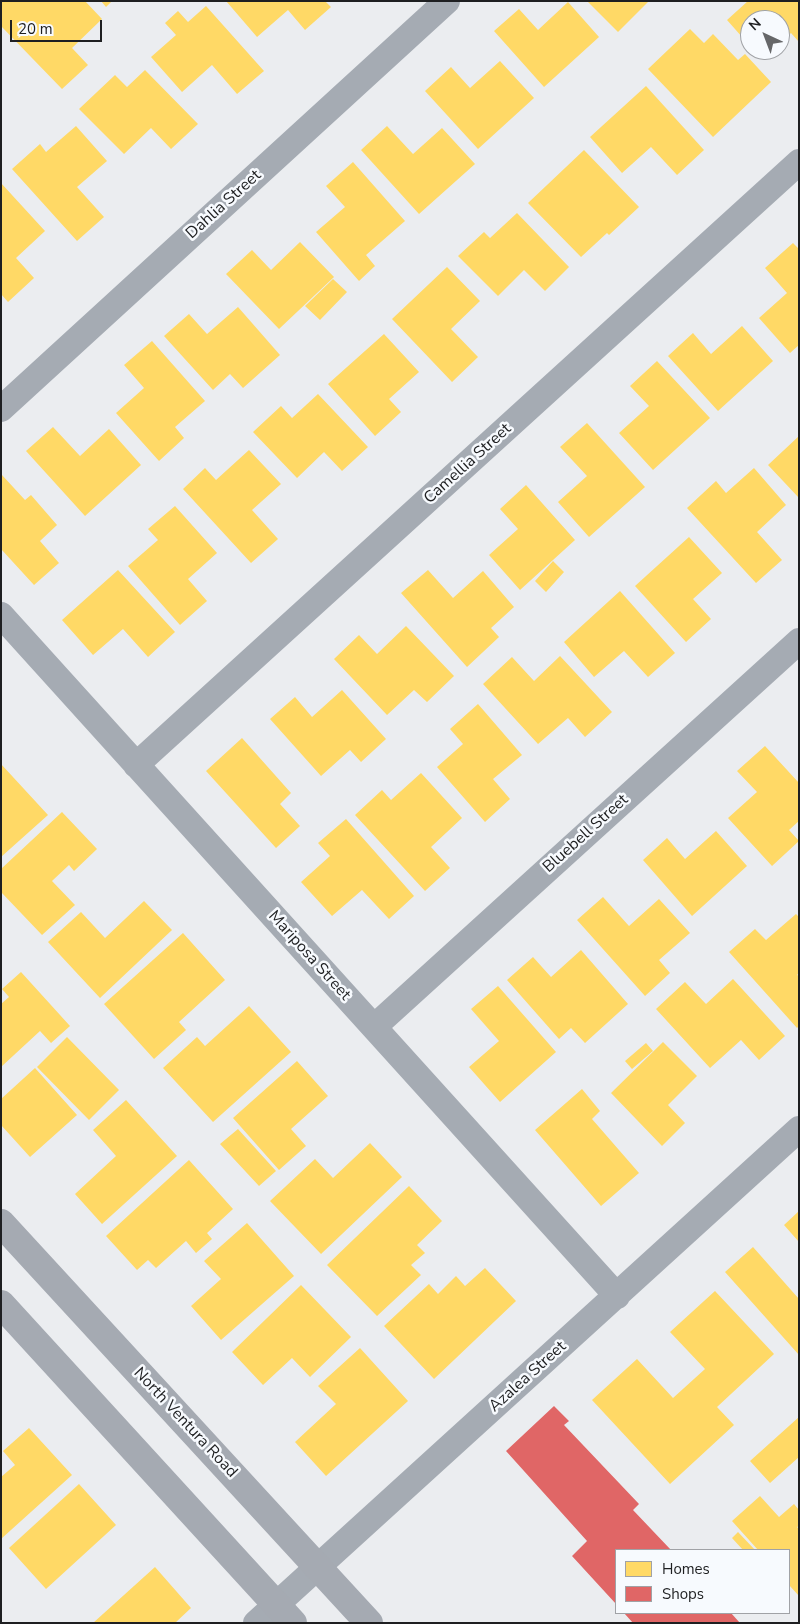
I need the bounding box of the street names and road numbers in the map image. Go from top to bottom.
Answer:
street label: Dahlia Street [183,166,265,244]
street label: Camellia Street [420,420,516,508]
street label: Bluebell Street [539,791,633,877]
street label: Mariposa Street [264,907,354,1005]
street label: Azalea Street [486,1337,570,1417]
street label: North Ventura Road [129,1364,241,1482]

